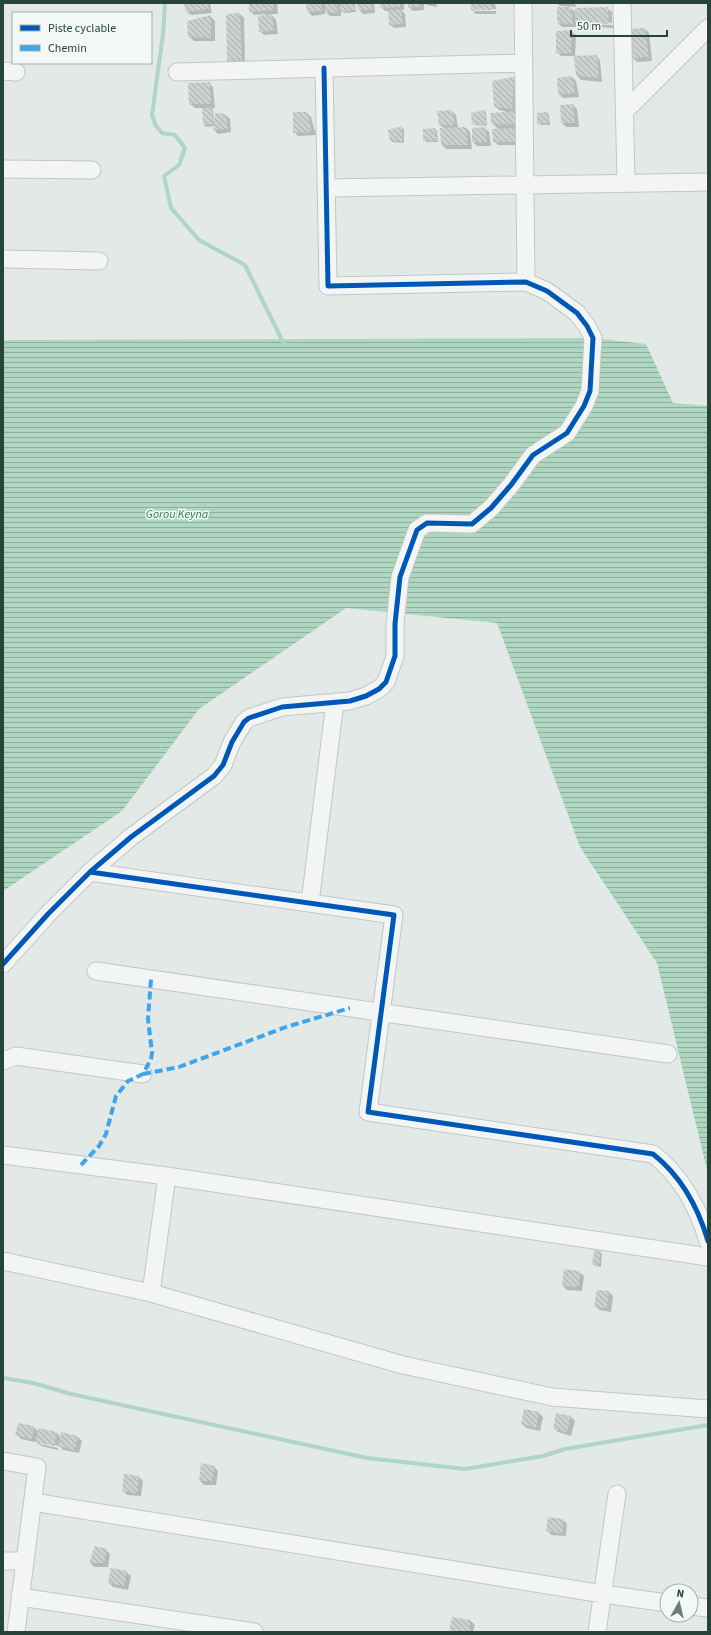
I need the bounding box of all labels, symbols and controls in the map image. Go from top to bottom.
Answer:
legend [12,12,152,64]
scale bar [571,12,667,38]
text: 50 m [577,18,601,35]
text: Piste cyclable [48,20,116,37]
text: Chemin [48,40,87,57]
water label: Gorou Keyna [146,506,209,523]
north arrow [659,1583,699,1623]
text: N [676,1586,685,1602]

